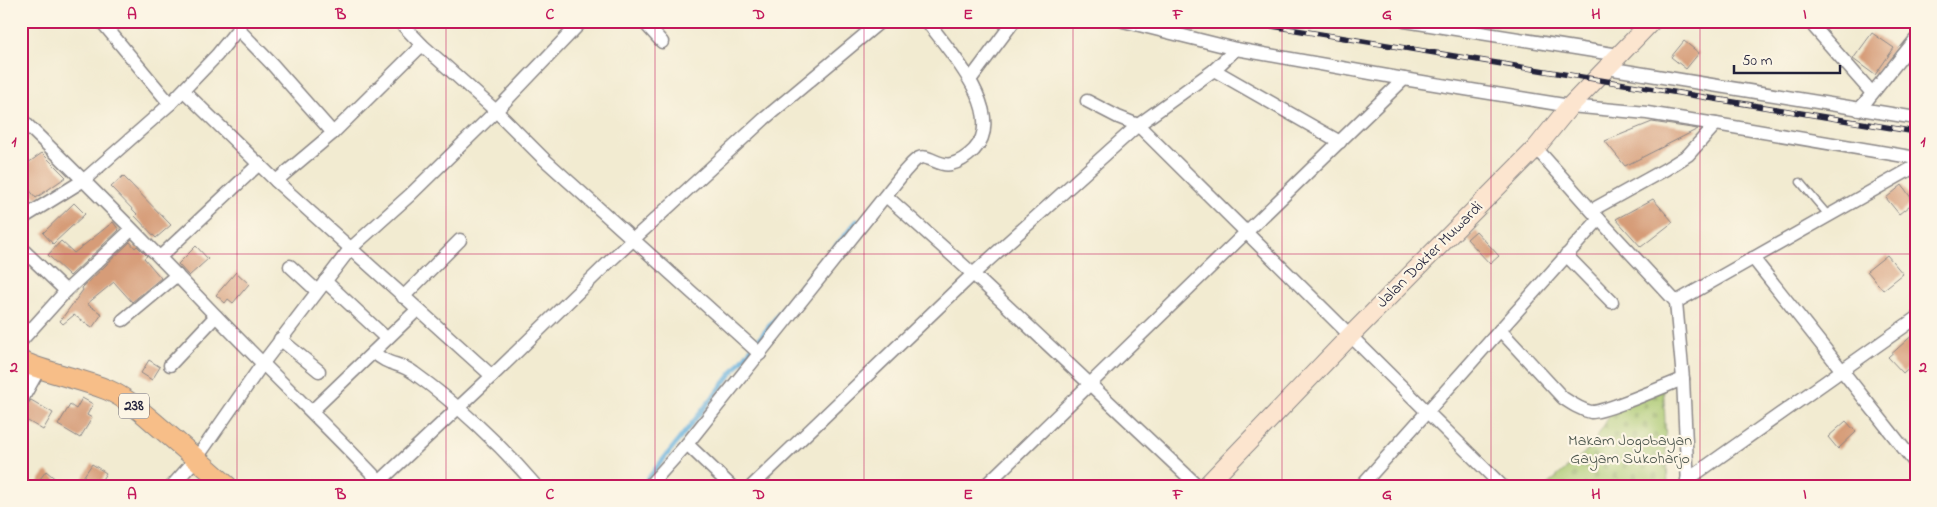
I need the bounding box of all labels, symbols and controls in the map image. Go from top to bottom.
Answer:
text: A [127,3,137,27]
text: B [335,3,347,27]
text: C [546,3,555,27]
text: D [752,3,765,27]
text: E [963,3,973,27]
text: F [1172,3,1184,27]
text: G [1382,3,1392,27]
text: H [1591,3,1601,27]
text: I [1803,3,1807,27]
scale bar [1734,42,1841,74]
text: 50 m [1742,50,1773,72]
text: 1 [11,130,17,154]
text: 1 [1920,130,1926,154]
street label: Jalan Dokter Muwardi [1371,196,1489,314]
text: 2 [9,356,18,380]
text: 2 [1918,356,1927,380]
road number: 238 [119,394,149,418]
park label: Makam Jogobayan Gayam Sukoharjo [1568,429,1692,471]
text: A [127,483,137,507]
text: B [335,483,347,507]
text: C [546,483,555,507]
text: D [752,483,765,507]
text: E [963,483,973,507]
text: F [1172,483,1184,507]
text: G [1382,483,1392,507]
text: H [1591,483,1601,507]
text: I [1803,483,1807,507]

